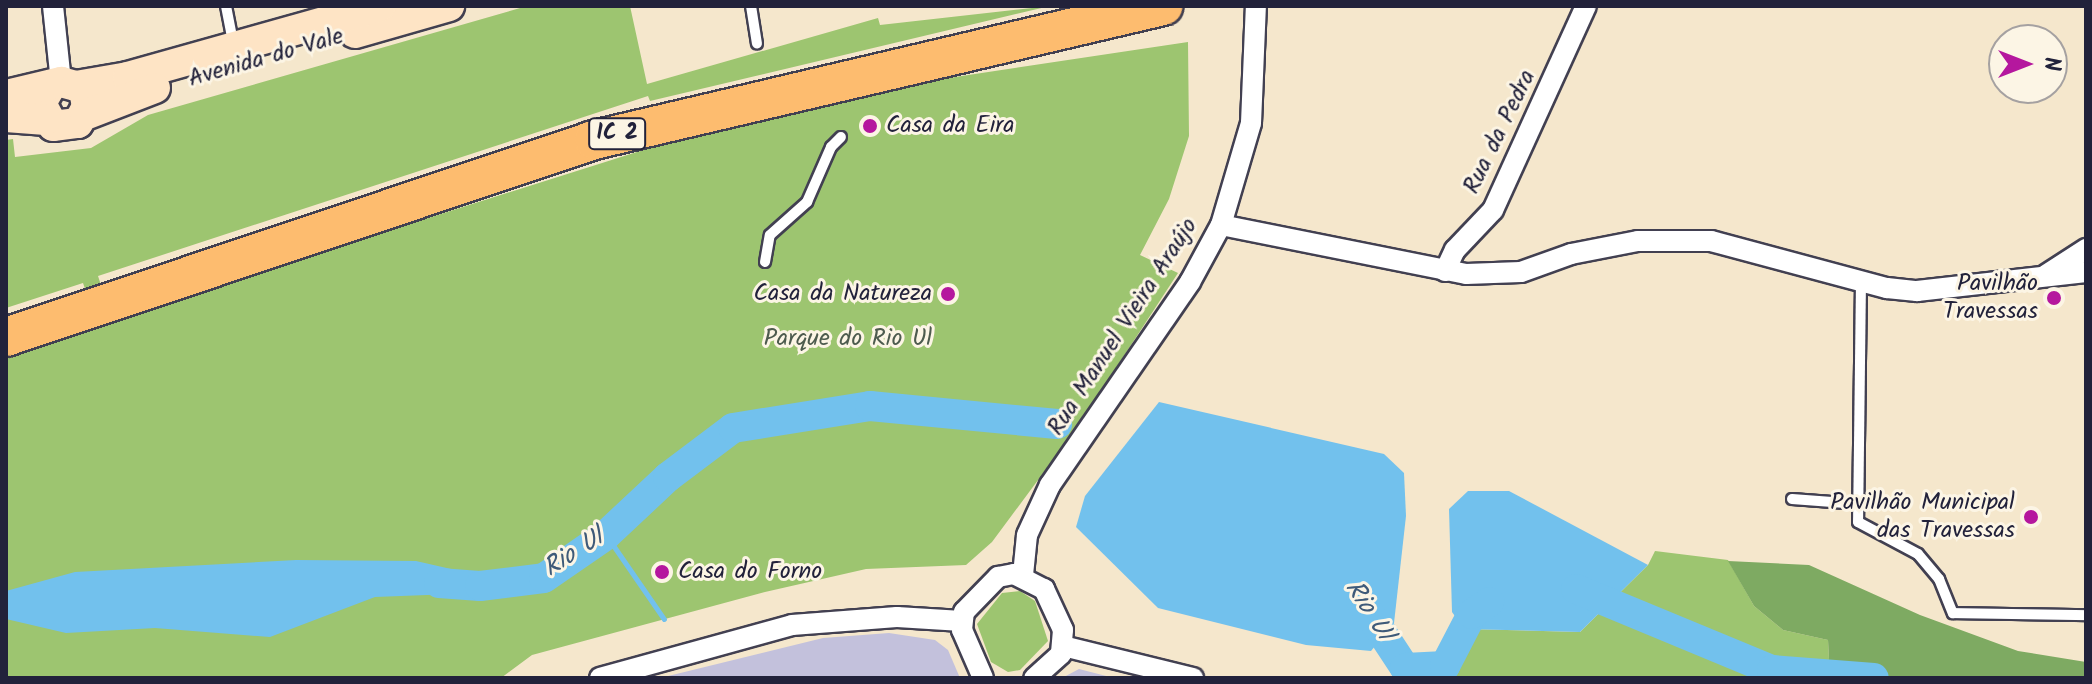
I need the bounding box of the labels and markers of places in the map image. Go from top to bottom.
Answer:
place label: Casa da Eira [886,112,1015,140]
marker: Casa da Eira [861,117,879,135]
place label: Pavilhão Travessas [1943,270,2038,326]
place label: Casa da Natureza [754,280,932,308]
marker: Casa da Natureza [939,285,957,303]
marker: Pavilhão Travessas [2045,289,2063,307]
place label: Pavilhão Municipal das Travessas [1830,489,2015,545]
marker: Pavilhão Municipal das Travessas [2022,508,2040,526]
place label: Casa do Forno [678,558,822,586]
marker: Casa do Forno [653,563,671,581]

